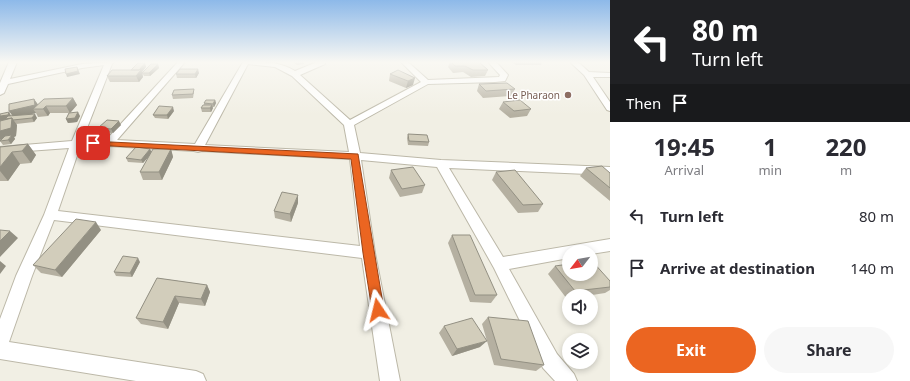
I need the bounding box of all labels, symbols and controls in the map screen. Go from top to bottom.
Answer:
text: 80 m [692,11,759,49]
icon: left [626,16,678,68]
text: Turn left [692,47,763,71]
place label: Le Pharaon [507,88,560,102]
marker: Le Pharaon [563,90,573,100]
icon: arrive [669,92,691,114]
text: Then [626,93,661,113]
pin [76,126,110,160]
text: 19:45 [653,130,715,163]
text: 1 [763,130,777,163]
text: 220 [825,130,867,163]
icon: arrive [82,132,104,154]
text: Arrival [664,161,704,179]
text: min [758,161,782,179]
text: m [840,161,852,179]
icon: left [626,205,648,227]
text: Turn left [660,206,724,226]
text: 80 m [859,206,894,226]
north arrow [562,245,598,281]
map controls [562,245,598,369]
icon: arrive [626,257,648,279]
text: Arrive at destination [660,258,815,278]
text: 140 m [850,258,894,278]
position arrow [357,289,399,331]
button: sound [562,289,598,325]
button: Exit [626,327,756,373]
button: Share [764,327,894,373]
button: layers [562,333,598,369]

